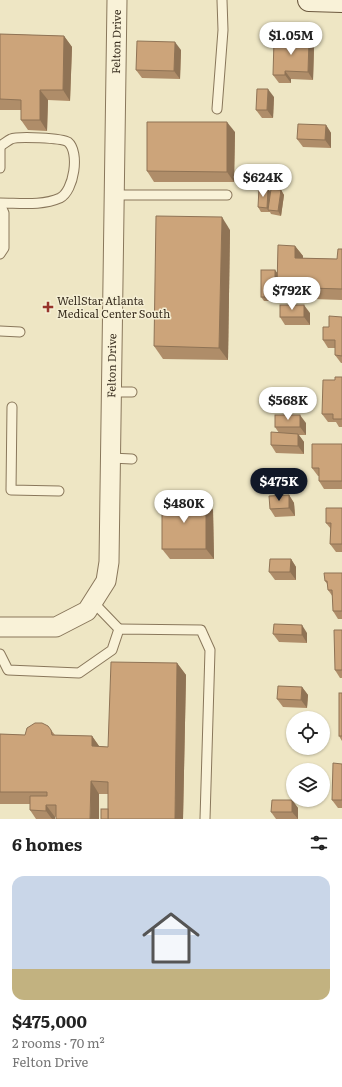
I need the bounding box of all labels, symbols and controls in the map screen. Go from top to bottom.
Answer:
street label: Felton Drive [107,9,124,74]
pin: $1.05M [258,22,324,56]
text: $1.05M [268,25,314,44]
pin: $624K [235,164,291,198]
text: $624K [243,167,283,186]
pin: $792K [264,277,320,311]
text: $792K [272,280,312,299]
place label: WellStar Atlanta Medical Center South [57,292,170,321]
marker: WellStar Atlanta Medical Center South [42,301,54,313]
street label: Felton Drive [102,333,119,398]
pin: $568K [260,387,316,421]
text: $568K [268,390,308,409]
pin: $475K [251,468,307,502]
text: $475K [259,471,299,490]
pin: $480K [156,490,212,524]
text: $480K [163,493,205,512]
map controls [286,711,330,807]
button: locate [286,711,330,755]
button: layers [286,763,330,807]
text: 6 homes [12,831,82,856]
icon: filters [308,832,330,854]
icon: home [135,902,207,974]
text: $475,000 [12,1008,87,1033]
text: 2 rooms · 70 m² [12,1033,105,1052]
text: Felton Drive [12,1052,88,1071]

